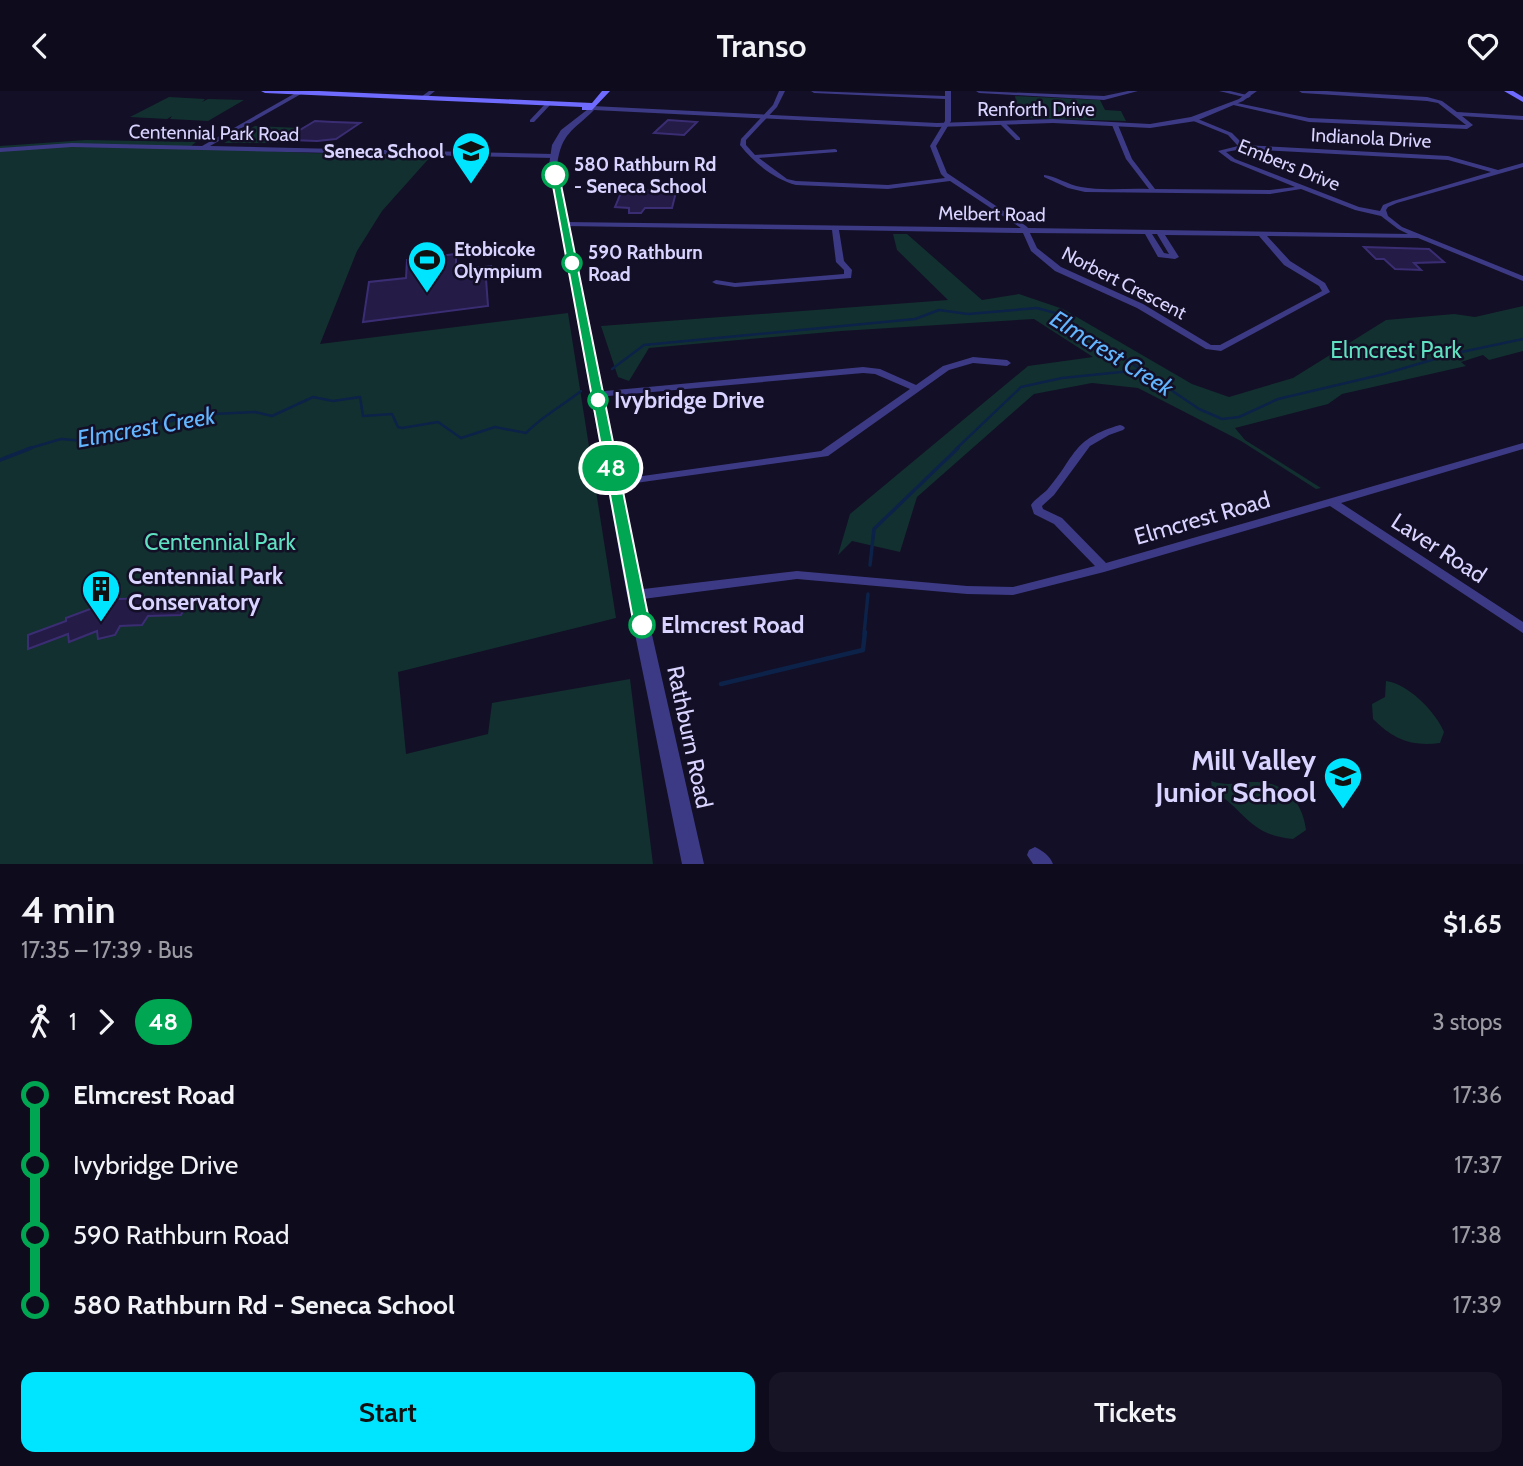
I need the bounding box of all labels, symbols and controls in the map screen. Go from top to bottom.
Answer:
text: Transo [717,26,806,65]
icon: back [21,27,59,65]
icon: heart [1464,27,1502,65]
street label: Renforth Drive [977,98,1095,121]
street label: Centennial Park Road [129,120,299,146]
street label: Indianola Drive [1310,123,1432,153]
school or university icon: Seneca School [450,130,492,185]
street label: Embers Drive [1235,134,1344,196]
place label: Seneca School [324,140,444,163]
place label: 580 Rathburn Rd - Seneca School [574,153,716,198]
marker: 580 Rathburn Rd - Seneca School [542,162,568,188]
street label: Melbert Road [938,202,1046,226]
place label: Etobicoke Olympium [454,238,542,283]
sports icon: Etobicoke Olympium [406,239,448,294]
place label: 590 Rathburn Road [588,241,703,286]
street label: Norbert Crescent [1058,242,1191,325]
marker: 590 Rathburn Road [562,253,582,273]
water label: Elmcrest Creek [1045,304,1180,403]
park label: Elmcrest Park [1330,336,1462,364]
place label: Ivybridge Drive [614,386,765,414]
marker: Ivybridge Drive [588,390,608,410]
water label: Elmcrest Creek [75,400,218,453]
line badge: 48 [580,445,642,491]
text: 48 [596,453,626,482]
street label: Elmcrest Road [1131,485,1273,551]
street label: Laver Road [1386,507,1492,589]
park label: Centennial Park [144,528,296,556]
place label: Centennial Park Conservatory [128,562,284,616]
building icon: Centennial Park Conservatory [80,568,122,623]
place label: Elmcrest Road [661,611,804,639]
marker: Elmcrest Road [629,612,655,638]
street label: Rathburn Road [661,663,719,811]
place label: Mill Valley Junior School [1155,743,1316,809]
school or university icon: Mill Valley Junior School [1322,755,1364,810]
text: 4 min [21,886,116,933]
text: $1.65 [1443,908,1502,940]
text: 17:35 – 17:39 · Bus [21,936,193,964]
icon: walk [21,1003,59,1041]
icon: forward [87,1003,125,1041]
text: 48 [149,1007,178,1036]
text: 1 [69,1008,77,1036]
text: 3 stops [1432,1008,1502,1036]
text: Elmcrest Road [73,1079,235,1111]
text: 17:36 [1453,1081,1502,1109]
text: Ivybridge Drive [73,1149,238,1181]
text: 17:37 [1454,1151,1502,1179]
text: 590 Rathburn Road [73,1219,290,1251]
text: 17:38 [1452,1221,1502,1249]
text: 580 Rathburn Rd - Seneca School [73,1289,455,1321]
text: 17:39 [1453,1291,1502,1319]
button: Start [21,1372,755,1452]
button: Tickets [769,1372,1502,1452]

